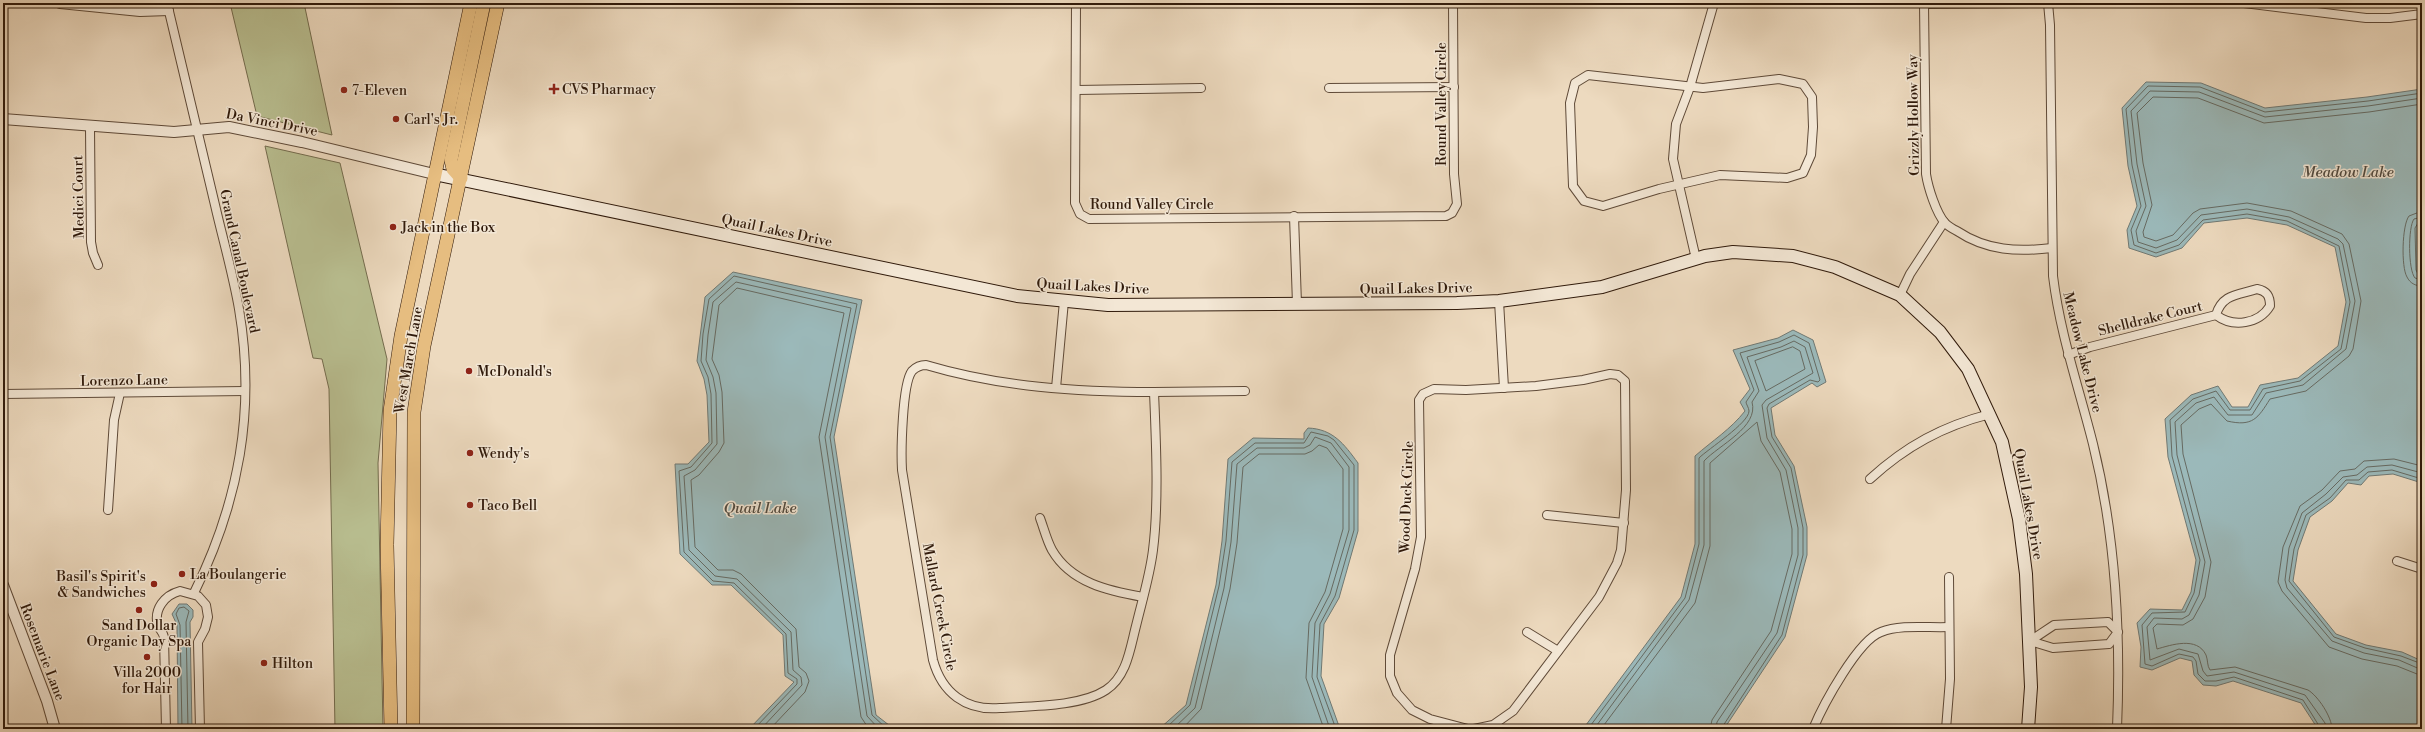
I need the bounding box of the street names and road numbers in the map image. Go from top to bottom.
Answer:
street label: Round Valley Circle [1433,42,1451,166]
street label: Grizzly Hollow Way [1904,54,1924,176]
street label: Da Vinci Drive [224,105,319,141]
street label: Medici Court [69,155,89,239]
street label: Grand Canal Boulevard [215,188,263,335]
street label: Round Valley Circle [1090,196,1214,214]
street label: Quail Lakes Drive [720,210,834,252]
street label: Quail Lakes Drive [1036,275,1150,299]
street label: Quail Lakes Drive [1359,279,1473,299]
street label: Meadow Lake Drive [2058,290,2106,414]
street label: Shelldrake Court [2096,297,2204,341]
street label: West March Lane [391,305,427,416]
street label: Lorenzo Lane [80,371,168,391]
street label: Wood Duck Circle [1396,440,1418,555]
street label: Quail Lakes Drive [2009,447,2047,561]
street label: Mallard Creek Circle [918,542,960,673]
street label: Rosemarie Lane [15,601,69,704]

